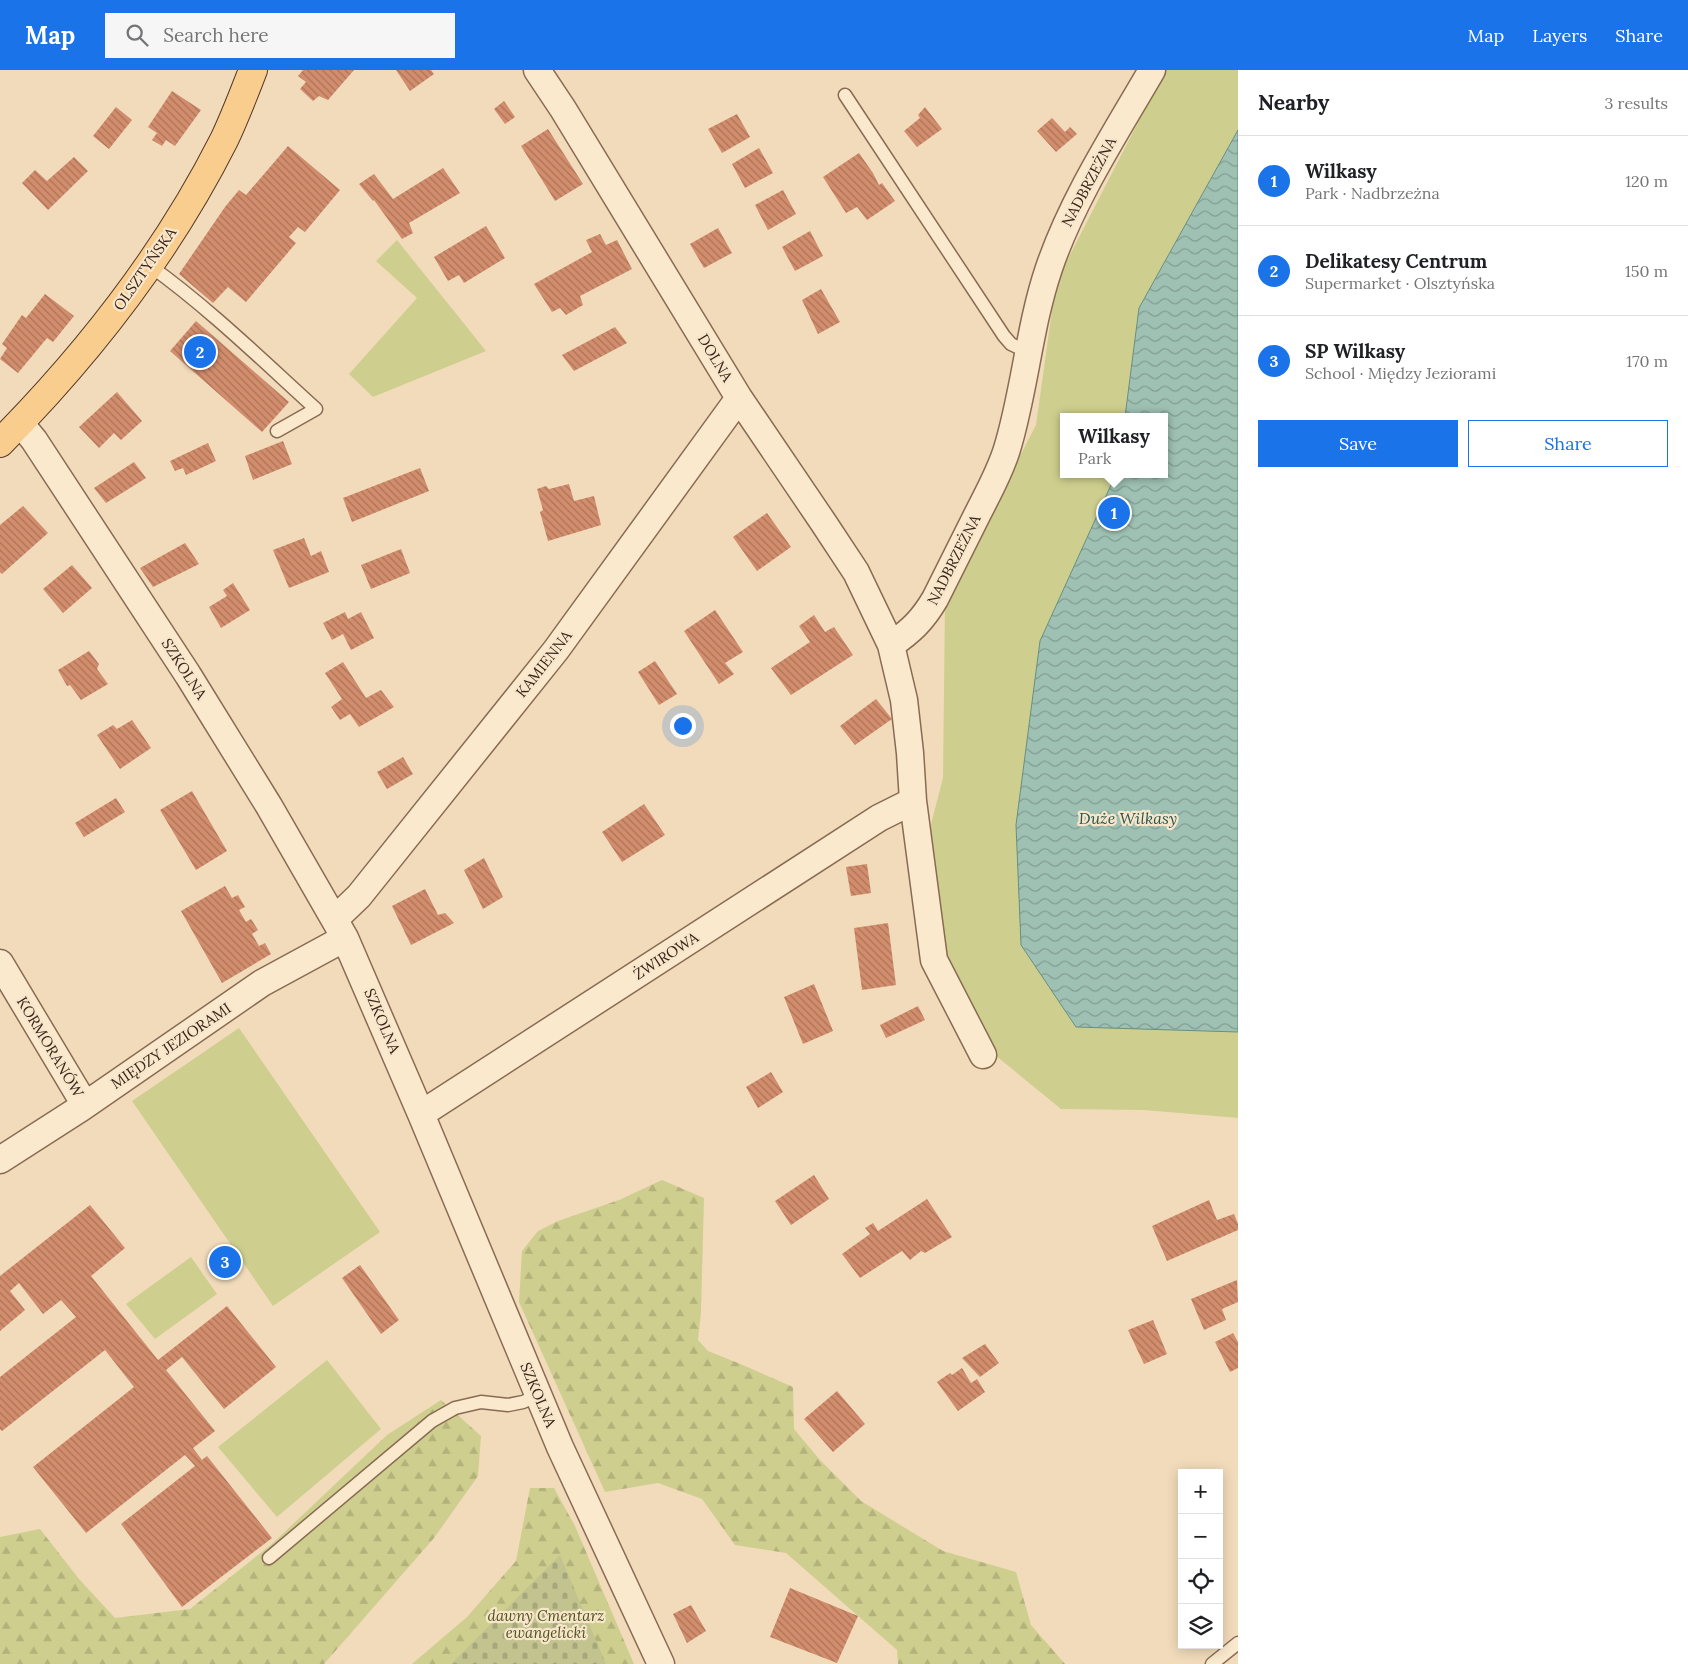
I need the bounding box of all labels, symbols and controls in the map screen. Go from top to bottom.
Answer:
search box [105,13,455,58]
text: Map [25,20,75,51]
icon: search [123,21,151,49]
text: Search here [163,23,269,47]
text: Map [1468,24,1504,47]
text: Layers [1532,24,1587,47]
text: Share [1615,24,1663,47]
text: Nearby [1258,89,1329,116]
text: 3 results [1604,93,1668,113]
street label: NADBRZEŻNA [1057,133,1120,230]
text: Wilkasy [1305,159,1377,183]
text: 1 [1271,171,1277,191]
text: 120 m [1625,171,1668,191]
text: Park · Nadbrzeżna [1305,183,1440,203]
street label: OLSZTYŃSKA [109,223,181,314]
text: Delikatesy Centrum [1305,249,1487,273]
text: 2 [1270,261,1278,281]
text: 150 m [1625,261,1668,281]
text: Supermarket · Olsztyńska [1305,273,1495,293]
street label: DOLNA [694,330,737,386]
pin: 2 [184,333,216,371]
text: SP Wilkasy [1305,339,1405,363]
text: 3 [1270,351,1278,371]
text: 170 m [1626,351,1668,371]
text: School · Między Jeziorami [1305,363,1496,383]
popup [1060,413,1168,478]
button: Save [1258,420,1458,467]
button: Share [1468,420,1668,467]
text: Wilkasy [1078,424,1150,448]
text: Park [1078,448,1111,468]
pin: 1 [1098,494,1130,532]
street label: NADBRZEŻNA [923,511,985,608]
street label: KAMIENNA [511,626,576,701]
street label: SZKOLNA [158,635,211,703]
your location [670,713,696,739]
water label: Duże Wilkasy [1079,808,1177,828]
street label: ŻWIROWA [630,927,702,984]
street label: SZKOLNA [360,985,405,1057]
street label: KORMORANÓW [13,993,88,1101]
street label: MIĘDZY JEZIORAMI [107,998,234,1093]
pin: 3 [209,1243,241,1281]
street label: SZKOLNA [516,1359,561,1431]
map controls [1178,1469,1223,1649]
button: + [1178,1469,1223,1514]
button: − [1178,1514,1223,1559]
button: locate [1178,1559,1223,1604]
button: layers [1178,1604,1223,1649]
park label: dawny Cmentarz ewangelicki [488,1606,604,1642]

